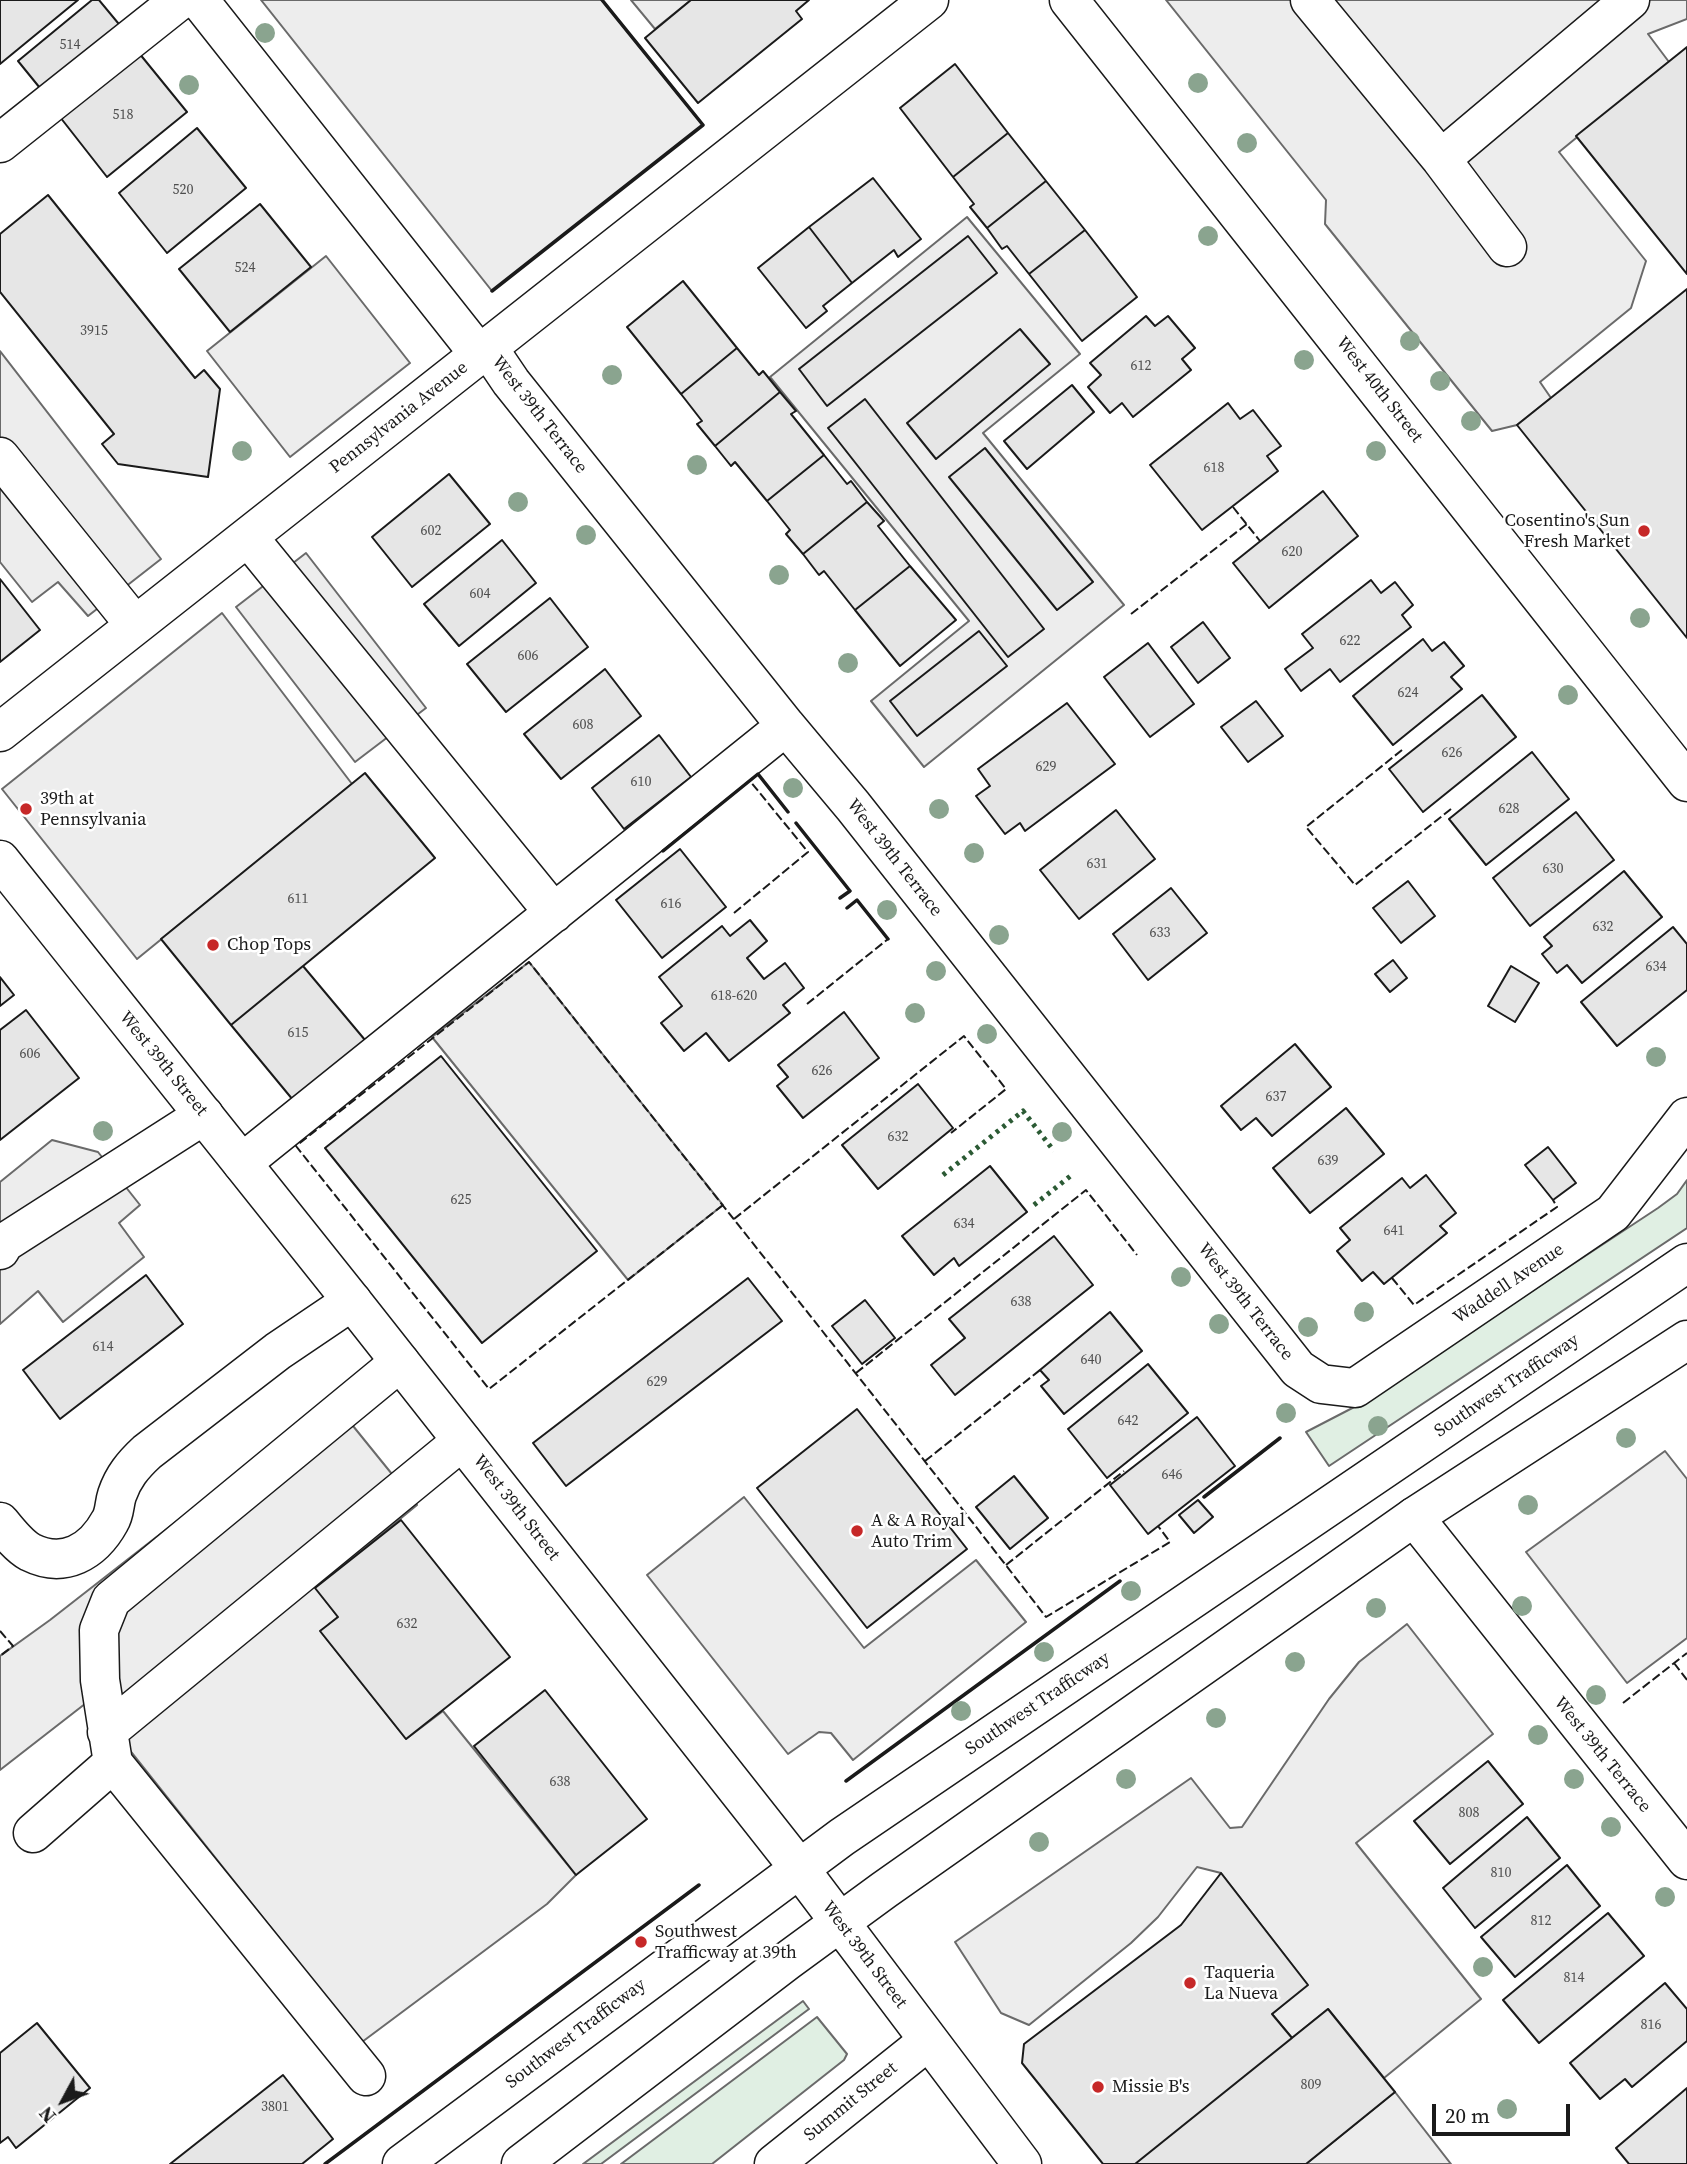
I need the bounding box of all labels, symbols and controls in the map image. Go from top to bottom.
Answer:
house number: 514 [60,37,80,53]
house number: 518 [113,107,133,123]
house number: 520 [173,182,193,198]
house number: 524 [235,260,255,276]
house number: 3915 [80,323,108,339]
street label: West 40th Street [1331,333,1427,447]
street label: West 39th Terrace [487,352,591,478]
street label: Pennsylvania Avenue [325,357,473,479]
house number: 612 [1131,358,1151,374]
house number: 618 [1204,460,1224,476]
place label: Cosentino's Sun Fresh Market [1505,510,1630,552]
house number: 602 [421,523,441,539]
marker: Cosentino's Sun Fresh Market [1636,523,1652,539]
house number: 620 [1282,544,1302,560]
house number: 604 [470,586,490,602]
house number: 622 [1340,633,1360,649]
house number: 606 [518,648,538,664]
house number: 624 [1398,685,1418,701]
house number: 608 [573,717,593,733]
house number: 626 [1442,745,1462,761]
house number: 629 [1036,759,1056,775]
house number: 610 [631,774,651,790]
place label: 39th at Pennsylvania [40,788,146,830]
street label: West 39th Terrace [842,795,946,921]
marker: 39th at Pennsylvania [18,801,34,817]
house number: 628 [1499,801,1519,817]
house number: 631 [1087,856,1107,872]
house number: 630 [1543,861,1563,877]
house number: 611 [288,891,308,907]
house number: 616 [661,896,681,912]
house number: 632 [1593,919,1613,935]
house number: 633 [1150,925,1170,941]
place label: Chop Tops [227,934,311,956]
marker: Chop Tops [205,937,221,953]
house number: 634 [1646,959,1666,975]
house number: 618-620 [711,988,757,1004]
street label: West 39th Street [114,1007,212,1121]
house number: 615 [288,1025,308,1041]
house number: 606 [20,1046,40,1062]
house number: 626 [812,1063,832,1079]
house number: 637 [1266,1089,1286,1105]
house number: 632 [888,1129,908,1145]
house number: 639 [1318,1153,1338,1169]
house number: 625 [451,1192,471,1208]
house number: 634 [954,1216,974,1232]
house number: 641 [1384,1223,1404,1239]
street label: West 39th Terrace [1193,1239,1297,1365]
street label: Waddell Avenue [1450,1239,1568,1329]
house number: 638 [1011,1294,1031,1310]
street label: Southwest Trafficway [1431,1330,1583,1442]
house number: 614 [93,1339,113,1355]
house number: 640 [1081,1352,1101,1368]
house number: 629 [647,1374,667,1390]
house number: 642 [1118,1413,1138,1429]
street label: West 39th Street [468,1451,564,1565]
house number: 646 [1162,1467,1182,1483]
place label: A & A Royal Auto Trim [871,1510,965,1552]
marker: A & A Royal Auto Trim [849,1523,865,1539]
house number: 632 [397,1616,417,1632]
street label: Southwest Trafficway [962,1648,1114,1760]
street label: West 39th Terrace [1549,1693,1655,1817]
house number: 638 [550,1774,570,1790]
house number: 808 [1459,1805,1479,1821]
house number: 810 [1491,1865,1511,1881]
street label: West 39th Street [817,1897,911,2013]
house number: 812 [1531,1913,1551,1929]
place label: Southwest Trafficway at 39th [655,1921,797,1964]
marker: Southwest Trafficway at 39th [633,1934,649,1950]
place label: Taqueria La Nueva [1204,1962,1278,2004]
house number: 814 [1564,1970,1584,1986]
street label: Southwest Trafficway [502,1974,650,2094]
marker: Taqueria La Nueva [1182,1975,1198,1991]
house number: 816 [1641,2017,1661,2033]
street label: Summit Street [800,2058,902,2146]
north arrow [28,2066,98,2136]
place label: Missie B's [1112,2076,1190,2098]
house number: 809 [1301,2077,1321,2093]
marker: Missie B's [1090,2079,1106,2095]
scale bar [1435,2090,1573,2134]
house number: 3801 [261,2099,289,2115]
text: N [33,2101,62,2129]
text: 20 m [1445,2101,1490,2130]

